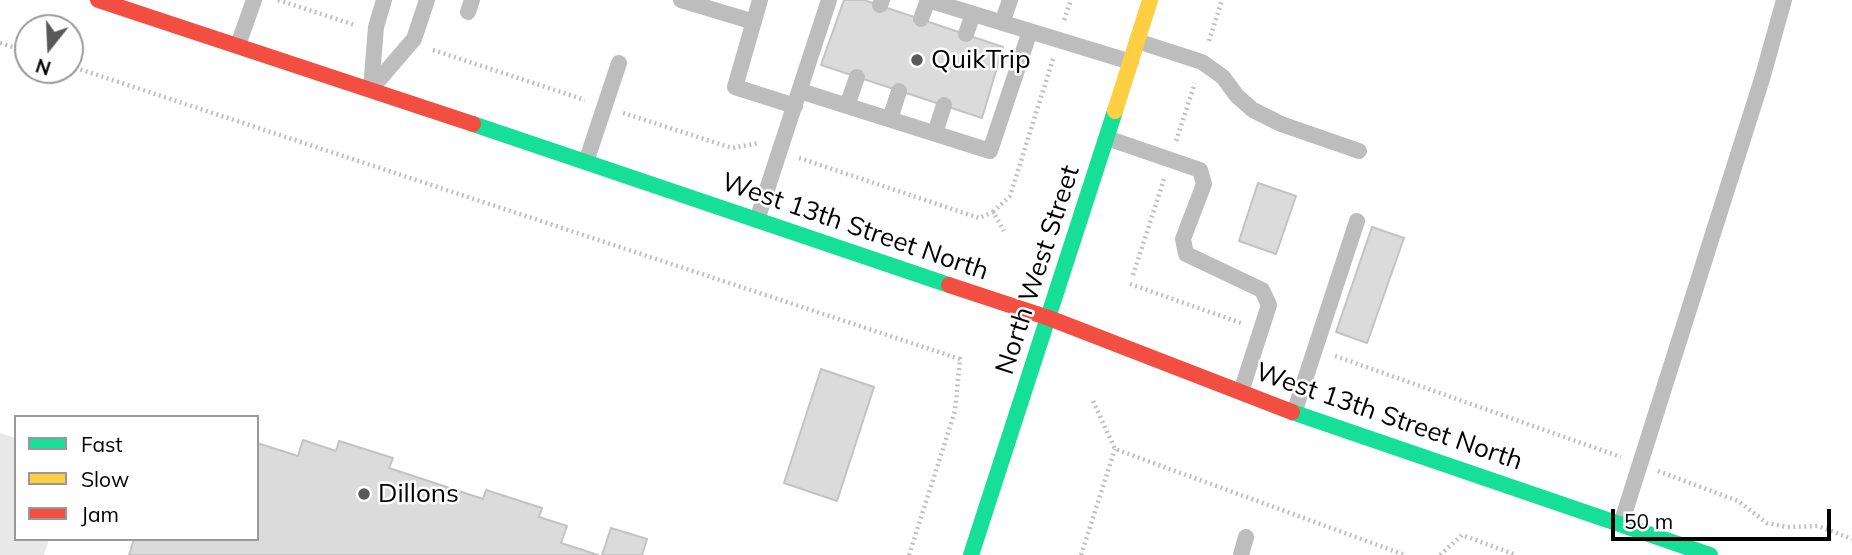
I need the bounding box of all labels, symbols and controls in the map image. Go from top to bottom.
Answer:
north arrow [14,14,84,84]
place label: QuikTrip [931,44,1031,76]
marker: QuikTrip [909,52,925,68]
text: N [33,53,54,81]
street label: North West Street [990,162,1086,378]
street label: West 13th Street North [718,167,992,287]
street label: West 13th Street North [1252,357,1526,477]
legend [14,415,259,541]
text: Fast [81,431,123,457]
text: Slow [81,466,129,492]
place label: Dillons [378,478,459,510]
marker: Dillons [356,486,372,502]
scale bar [1614,496,1834,540]
text: Jam [81,501,119,527]
text: 50 m [1624,508,1673,534]

